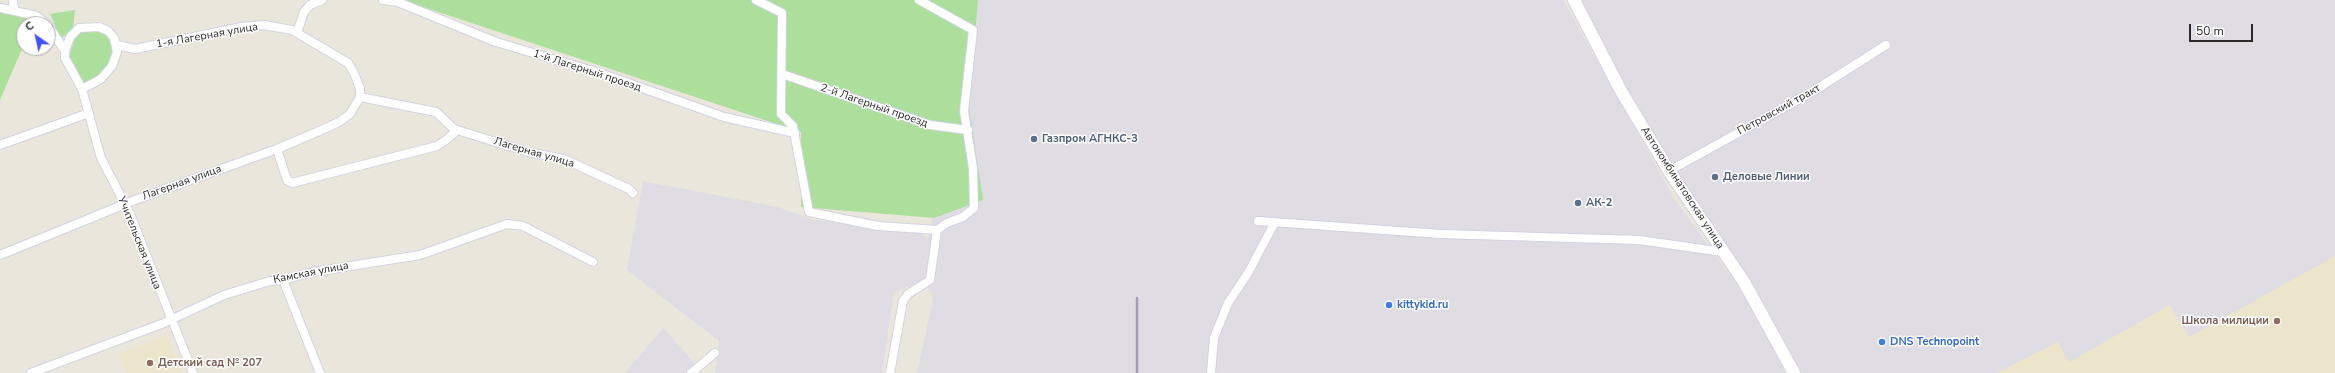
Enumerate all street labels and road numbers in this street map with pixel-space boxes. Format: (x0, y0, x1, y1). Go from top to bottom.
street label: 1-я Лагерная улица (155, 21, 259, 51)
street label: 1-й Лагерный проезд (531, 47, 643, 95)
street label: 2-й Лагерный проезд (819, 81, 929, 131)
street label: Петровский тракт (1735, 82, 1823, 138)
street label: Автокомбинатовская улица (1638, 124, 1726, 252)
street label: Лагерная улица (492, 135, 576, 171)
street label: Лагерная улица (141, 163, 223, 203)
street label: Учительская улица (114, 195, 164, 291)
street label: Камская улица (272, 259, 350, 287)

